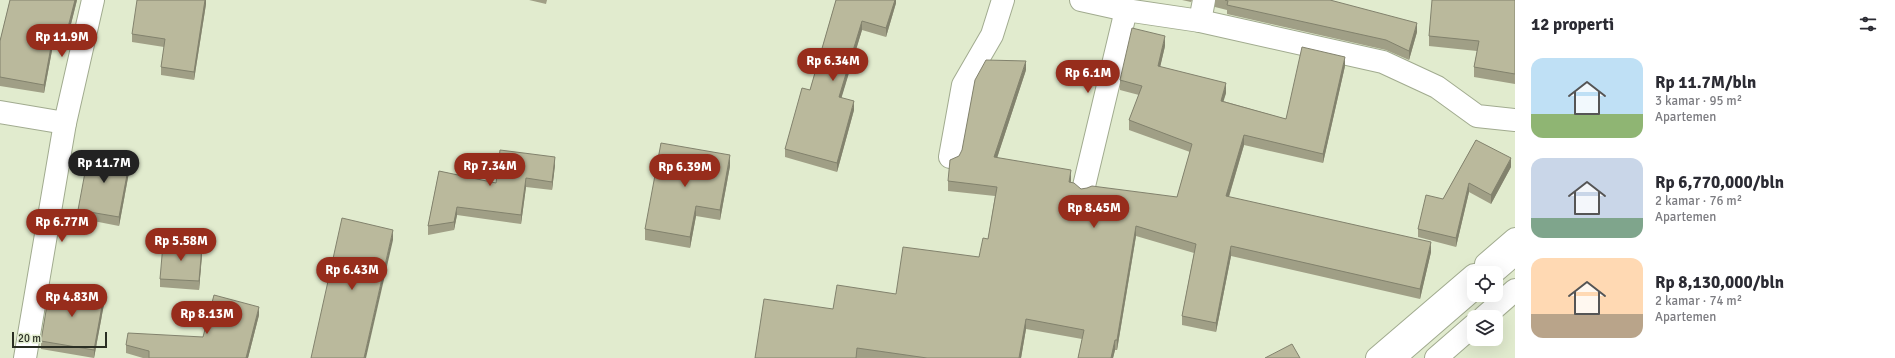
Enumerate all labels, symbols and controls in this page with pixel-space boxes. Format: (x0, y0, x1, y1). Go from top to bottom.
icon: filters (1857, 13, 1879, 35)
text: 12 properti (1531, 14, 1614, 35)
pin: Rp 11.9M (21, 24, 103, 58)
text: Rp 11.9M (35, 29, 89, 45)
pin: Rp 6.34M (792, 48, 874, 82)
text: Rp 6.34M (806, 53, 860, 69)
pin: Rp 6.1M (1051, 60, 1125, 94)
text: Rp 6.1M (1065, 65, 1111, 81)
text: Rp 11.7M/bln (1655, 72, 1756, 93)
icon: home (1563, 74, 1611, 122)
text: 3 kamar · 95 m² (1655, 93, 1742, 109)
text: Apartemen (1655, 109, 1716, 125)
pin: Rp 11.7M (63, 150, 145, 184)
pin: Rp 7.34M (449, 153, 531, 187)
pin: Rp 6.39M (644, 154, 726, 188)
text: Rp 11.7M (77, 155, 131, 171)
text: Rp 7.34M (463, 158, 517, 174)
text: Rp 6.39M (658, 159, 712, 175)
text: Rp 6,770,000/bln (1655, 172, 1784, 193)
icon: home (1563, 174, 1611, 222)
text: 2 kamar · 76 m² (1655, 193, 1742, 209)
pin: Rp 8.45M (1053, 195, 1135, 229)
text: Rp 8.45M (1067, 200, 1121, 216)
pin: Rp 6.77M (21, 209, 103, 243)
text: Apartemen (1655, 209, 1716, 225)
text: Rp 6.77M (35, 214, 89, 230)
pin: Rp 5.58M (140, 228, 222, 262)
text: Rp 5.58M (154, 233, 208, 249)
pin: Rp 6.43M (311, 257, 393, 291)
text: Rp 6.43M (325, 262, 379, 278)
map controls (1467, 266, 1503, 346)
button: locate (1467, 266, 1503, 302)
text: Rp 8,130,000/bln (1655, 272, 1784, 293)
icon: home (1563, 274, 1611, 322)
pin: Rp 4.83M (31, 284, 113, 318)
text: Rp 4.83M (45, 289, 99, 305)
text: 2 kamar · 74 m² (1655, 293, 1742, 309)
pin: Rp 8.13M (166, 301, 248, 335)
text: Rp 8.13M (180, 306, 234, 322)
text: Apartemen (1655, 309, 1716, 325)
button: layers (1467, 310, 1503, 346)
scale bar (12, 330, 107, 349)
text: 20 m (18, 332, 41, 345)

